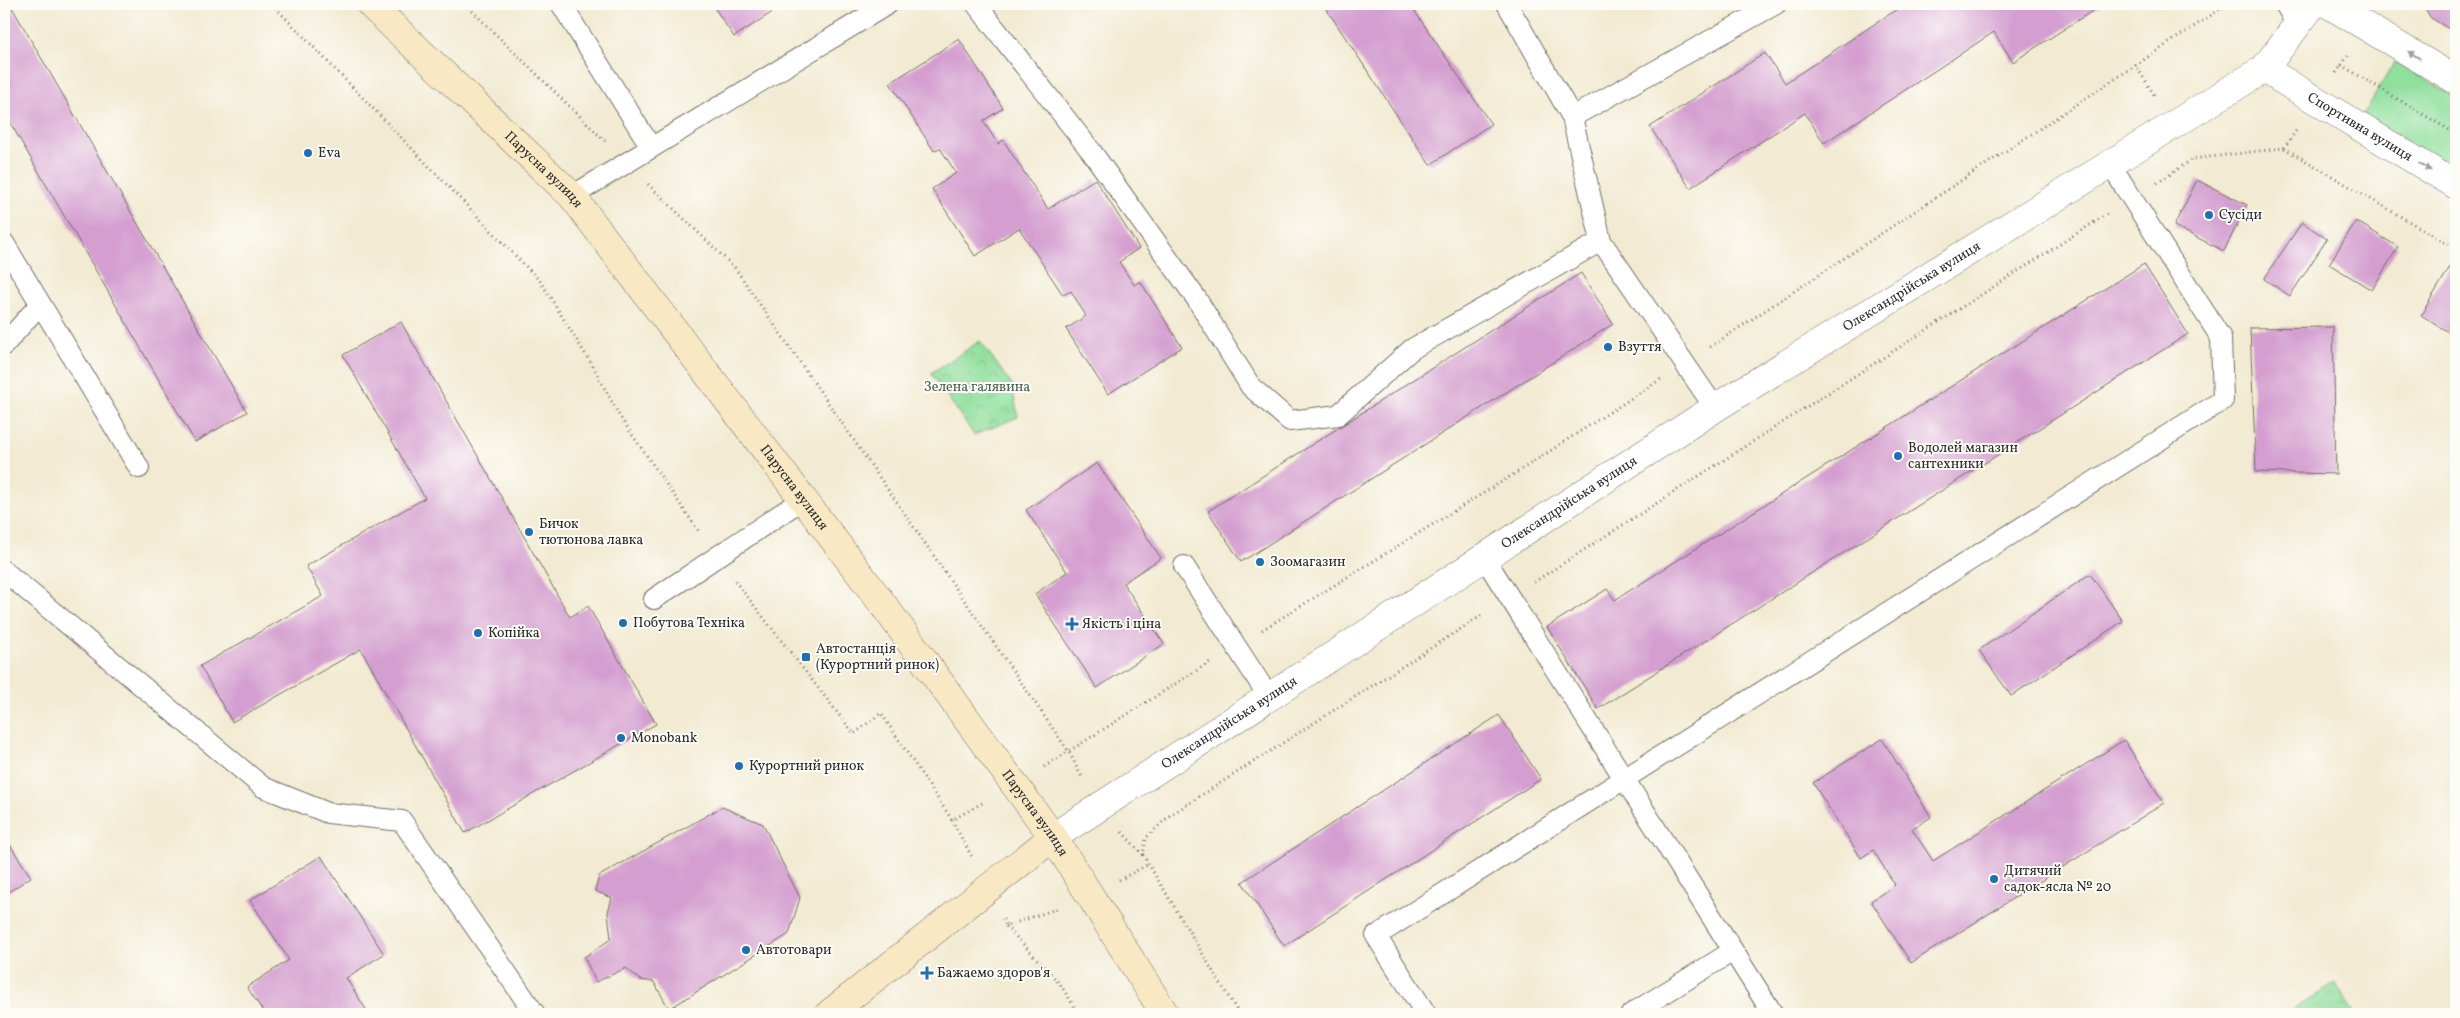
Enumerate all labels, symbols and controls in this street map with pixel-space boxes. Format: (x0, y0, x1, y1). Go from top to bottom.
one-way arrow (2408, 51, 2421, 60)
street label: Спортивна вулиця (2304, 88, 2416, 166)
street label: Парусна вулиця (500, 127, 587, 212)
place label: Eva (318, 144, 341, 163)
marker: Eva (302, 147, 314, 159)
one-way arrow (2419, 162, 2432, 171)
place label: Сусіди (2219, 206, 2262, 225)
marker: Сусіди (2203, 209, 2215, 221)
street label: Олександрійська вулиця (1839, 237, 1984, 336)
place label: Взуття (1618, 338, 1662, 357)
marker: Взуття (1602, 341, 1614, 353)
park label: Зелена галявина (924, 378, 1030, 397)
place label: Водолей магазин сантехники (1908, 439, 2018, 474)
street label: Парусна вулиця (755, 441, 833, 534)
marker: Водолей магазин сантехники (1892, 450, 1904, 462)
street label: Олександрійська вулиця (1497, 451, 1641, 554)
place label: Бичок тютюнова лавка (539, 515, 643, 550)
marker: Бичок тютюнова лавка (523, 526, 535, 538)
place label: Зоомагазин (1270, 553, 1346, 572)
marker: Зоомагазин (1254, 556, 1266, 568)
place label: Побутова Техніка (633, 614, 745, 633)
place label: Якість і ціна (1082, 615, 1161, 634)
marker: Побутова Техніка (617, 617, 629, 629)
marker: Якість і ціна (1066, 618, 1078, 630)
place label: Копійка (488, 624, 540, 643)
marker: Копійка (472, 627, 484, 639)
place label: Автостанція (Курортний ринок) (816, 640, 939, 675)
marker: Автостанція (Курортний ринок) (800, 651, 812, 663)
street label: Олександрійська вулиця (1158, 672, 1301, 774)
place label: Monobank (631, 729, 698, 748)
marker: Monobank (615, 732, 627, 744)
place label: Курортний ринок (749, 757, 864, 776)
marker: Курортний ринок (733, 760, 745, 772)
street label: Парусна вулиця (997, 766, 1072, 860)
place label: Дитячий садок-ясла № 20 (2004, 862, 2111, 897)
marker: Дитячий садок-ясла № 20 (1988, 873, 2000, 885)
place label: Автотовари (756, 941, 832, 960)
marker: Автотовари (740, 944, 752, 956)
place label: Бажаемо здоров'я (937, 964, 1050, 983)
marker: Бажаемо здоров'я (921, 967, 933, 979)

